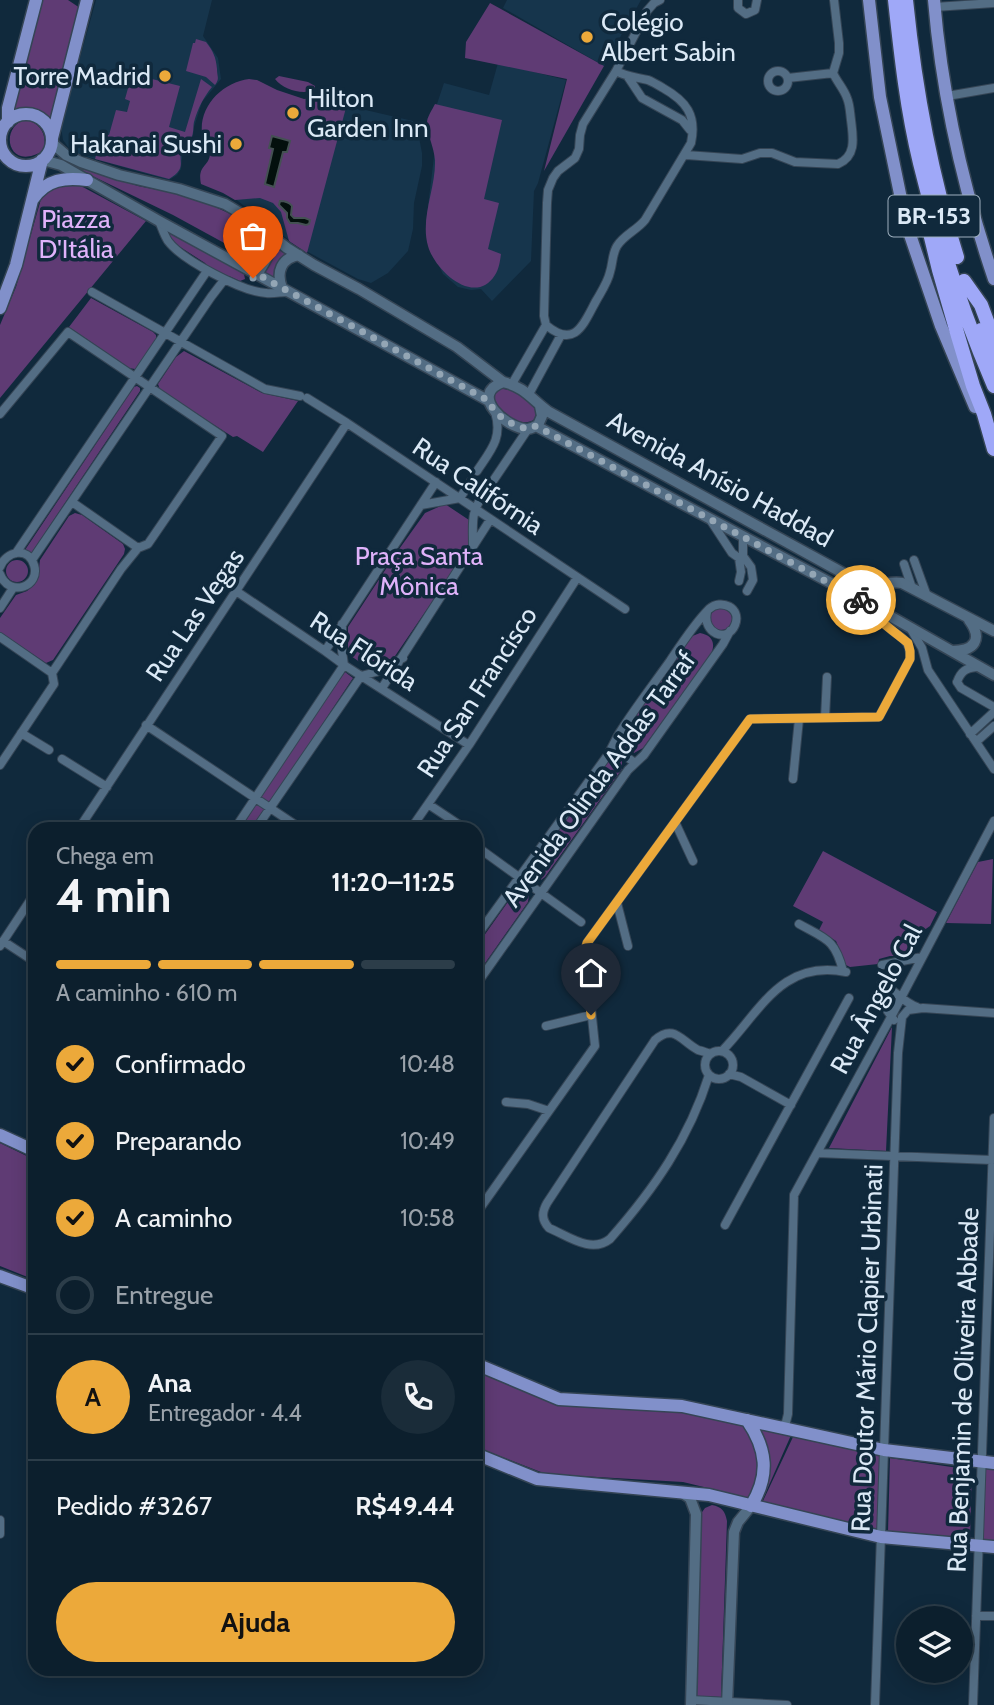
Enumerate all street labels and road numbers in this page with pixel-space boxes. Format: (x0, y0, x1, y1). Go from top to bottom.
road number: BR-153 (888, 196, 979, 236)
street label: Avenida Anísio Haddad (602, 404, 838, 554)
street label: Rua Califórnia (407, 431, 550, 542)
street label: Rua Las Vegas (139, 542, 251, 687)
street label: Rua San Francisco (410, 601, 544, 783)
street label: Rua Flórida (304, 604, 424, 698)
street label: Avenida Olinda Addas Tarraf (495, 645, 703, 913)
street label: Rua Ângelo Cal (823, 919, 929, 1079)
street label: Rua Doutor Mário Clapier Urbinati (845, 1164, 889, 1532)
street label: Rua Benjamin de Oliveira Abbade (941, 1207, 985, 1573)

